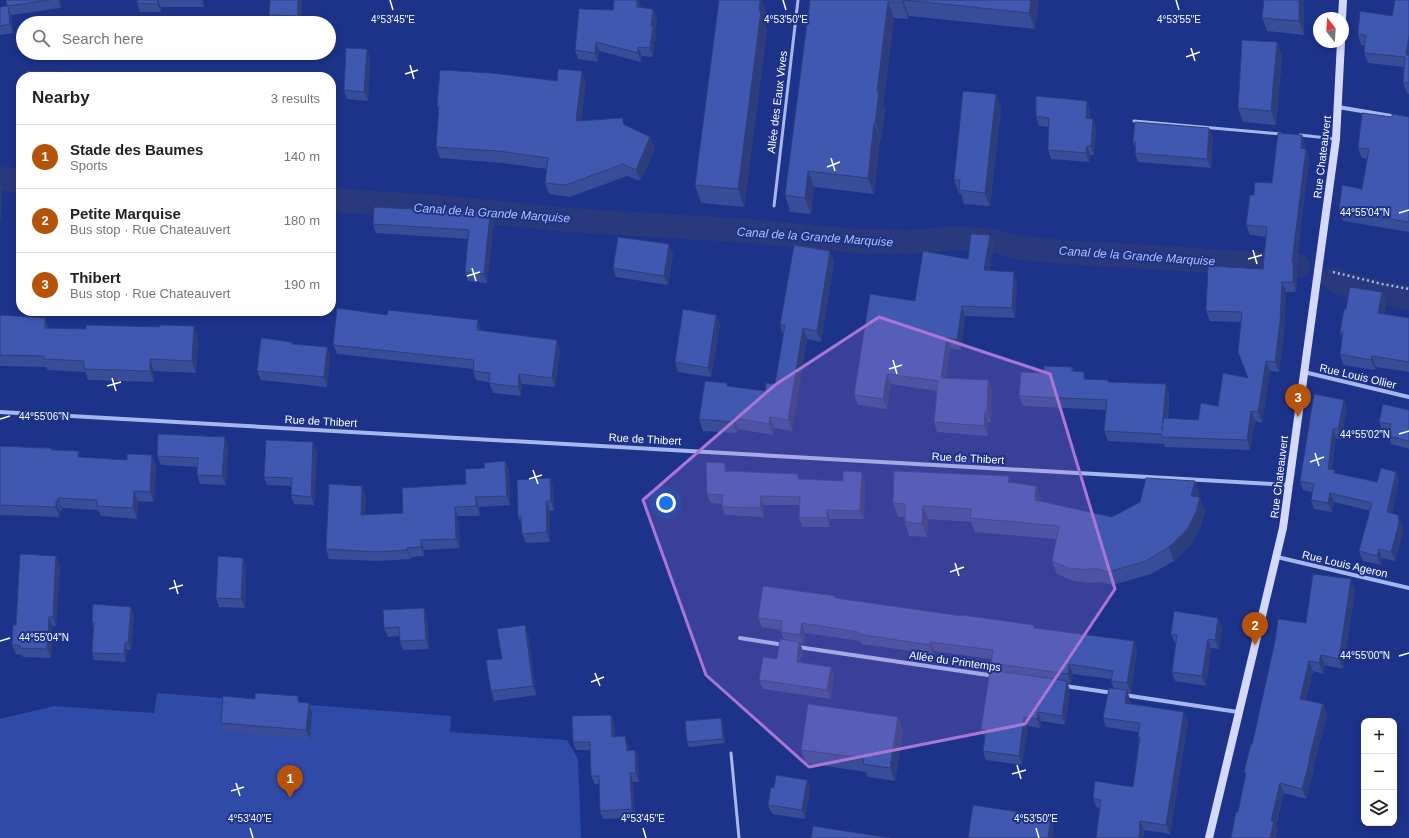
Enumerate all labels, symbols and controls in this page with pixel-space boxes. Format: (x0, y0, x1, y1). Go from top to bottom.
north arrow (1313, 12, 1349, 48)
text: 4°53'45"E (371, 14, 415, 25)
text: 4°53'50"E (764, 14, 808, 25)
text: 4°53'55"E (1157, 14, 1201, 25)
search box (16, 16, 336, 60)
icon: search (30, 27, 52, 49)
text: Search here (62, 30, 144, 47)
street label: Allée des Eaux Vives (765, 50, 789, 154)
text: Nearby (32, 88, 90, 107)
text: 3 results (271, 91, 320, 106)
street label: Rue Chateauvert (1311, 115, 1333, 199)
text: Stade des Baumes (70, 141, 203, 158)
text: 1 (41, 149, 49, 164)
text: 140 m (284, 149, 320, 164)
text: Sports (70, 158, 108, 173)
water label: Canal de la Grande Marquise (413, 201, 571, 225)
text: Petite Marquise (70, 205, 181, 222)
text: 44°55'04"N (1340, 207, 1390, 218)
text: 2 (41, 213, 49, 228)
text: 180 m (284, 213, 320, 228)
text: Bus stop · Rue Chateauvert (70, 222, 230, 237)
water label: Canal de la Grande Marquise (736, 225, 894, 249)
water label: Canal de la Grande Marquise (1058, 244, 1216, 268)
text: Thibert (70, 269, 121, 286)
text: 3 (41, 277, 49, 292)
text: 190 m (284, 277, 320, 292)
text: Bus stop · Rue Chateauvert (70, 286, 230, 301)
street label: Rue Louis Ollier (1319, 361, 1398, 391)
pin: 3 (1285, 384, 1311, 417)
text: 44°55'06"N (19, 411, 69, 422)
street label: Rue de Thibert (284, 413, 358, 429)
text: 44°55'02"N (1340, 429, 1390, 440)
street label: Rue de Thibert (608, 431, 682, 447)
street label: Rue Chateauvert (1268, 435, 1290, 519)
street label: Rue de Thibert (931, 450, 1005, 466)
your location (656, 493, 676, 513)
street label: Rue Louis Ageron (1301, 548, 1389, 580)
pin: 2 (1242, 612, 1268, 645)
text: 44°55'04"N (19, 632, 69, 643)
street label: Allée du Printemps (908, 649, 1002, 673)
text: 44°55'00"N (1340, 650, 1390, 661)
map controls (1361, 718, 1397, 826)
button: + (1361, 718, 1397, 754)
button: − (1361, 754, 1397, 790)
pin: 1 (277, 765, 303, 798)
button: layers (1361, 790, 1397, 826)
text: 4°53'40"E (228, 813, 272, 824)
text: 4°53'45"E (621, 813, 665, 824)
text: 4°53'50"E (1014, 813, 1058, 824)

